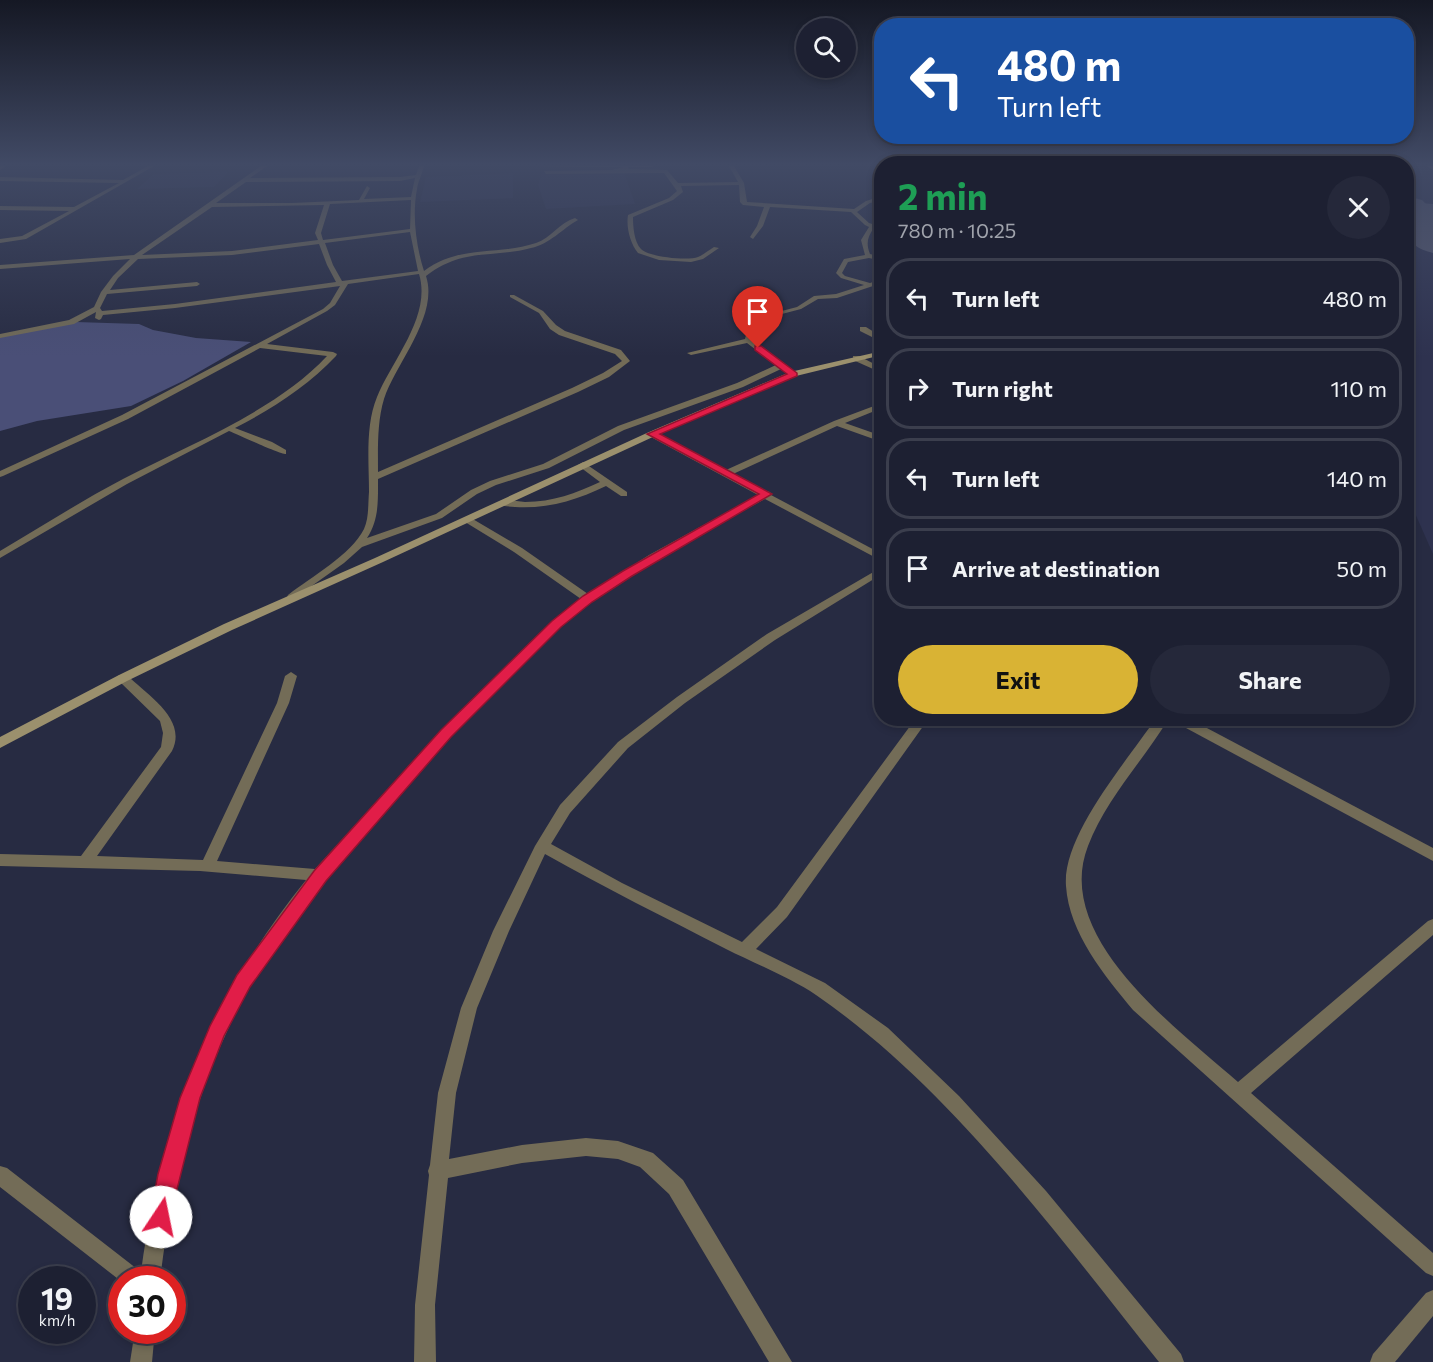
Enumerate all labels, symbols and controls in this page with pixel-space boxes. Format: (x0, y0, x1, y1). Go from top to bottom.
map controls (796, 18, 856, 78)
button: search (796, 18, 856, 78)
text: 480 m (997, 38, 1121, 90)
icon: left (898, 42, 976, 120)
text: Turn left (997, 90, 1101, 123)
text: 2 min (898, 173, 988, 217)
button: close (1327, 176, 1390, 239)
text: 780 m · 10:25 (898, 218, 1016, 242)
icon: left (901, 282, 934, 315)
text: Turn left (952, 285, 1039, 312)
text: 480 m (1323, 285, 1387, 312)
pin (732, 286, 783, 348)
icon: arrive (741, 295, 774, 328)
icon: right (901, 372, 934, 405)
text: Turn right (952, 375, 1053, 402)
text: 110 m (1330, 375, 1387, 402)
icon: left (901, 462, 934, 495)
text: Turn left (952, 465, 1039, 492)
text: 140 m (1327, 465, 1387, 492)
icon: arrive (901, 552, 934, 585)
text: Arrive at destination (952, 555, 1160, 582)
text: 50 m (1337, 555, 1387, 582)
button: Exit (898, 645, 1138, 714)
button: Share (1150, 645, 1390, 714)
position arrow (129, 1185, 193, 1249)
speed limit sign: 30 (108, 1266, 186, 1344)
text: 19 (41, 1279, 73, 1316)
text: km/h (39, 1311, 75, 1329)

